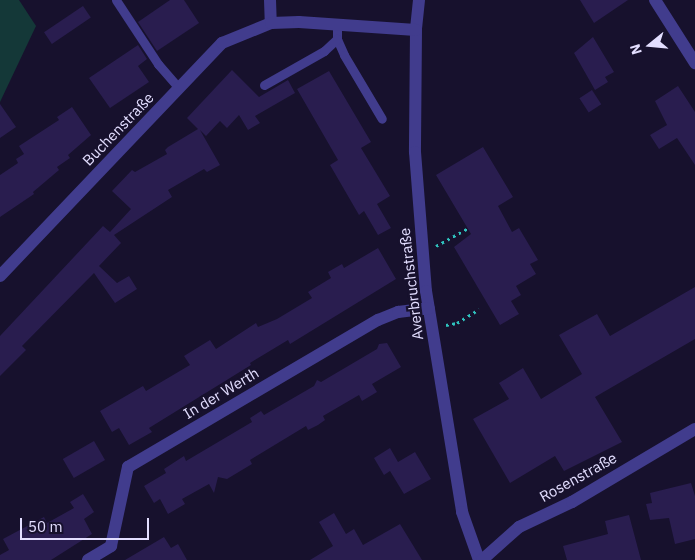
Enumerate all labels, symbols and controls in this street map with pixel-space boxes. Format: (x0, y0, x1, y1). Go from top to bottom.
north arrow (625, 20, 675, 70)
text: N (626, 42, 646, 57)
street label: Buchenstraße (79, 89, 157, 169)
street label: Averbruchstraße (395, 227, 427, 341)
street label: In der Werth (180, 363, 262, 423)
street label: Rosenstraße (536, 448, 620, 506)
scale bar (22, 508, 151, 540)
text: 50 m (28, 517, 63, 536)

